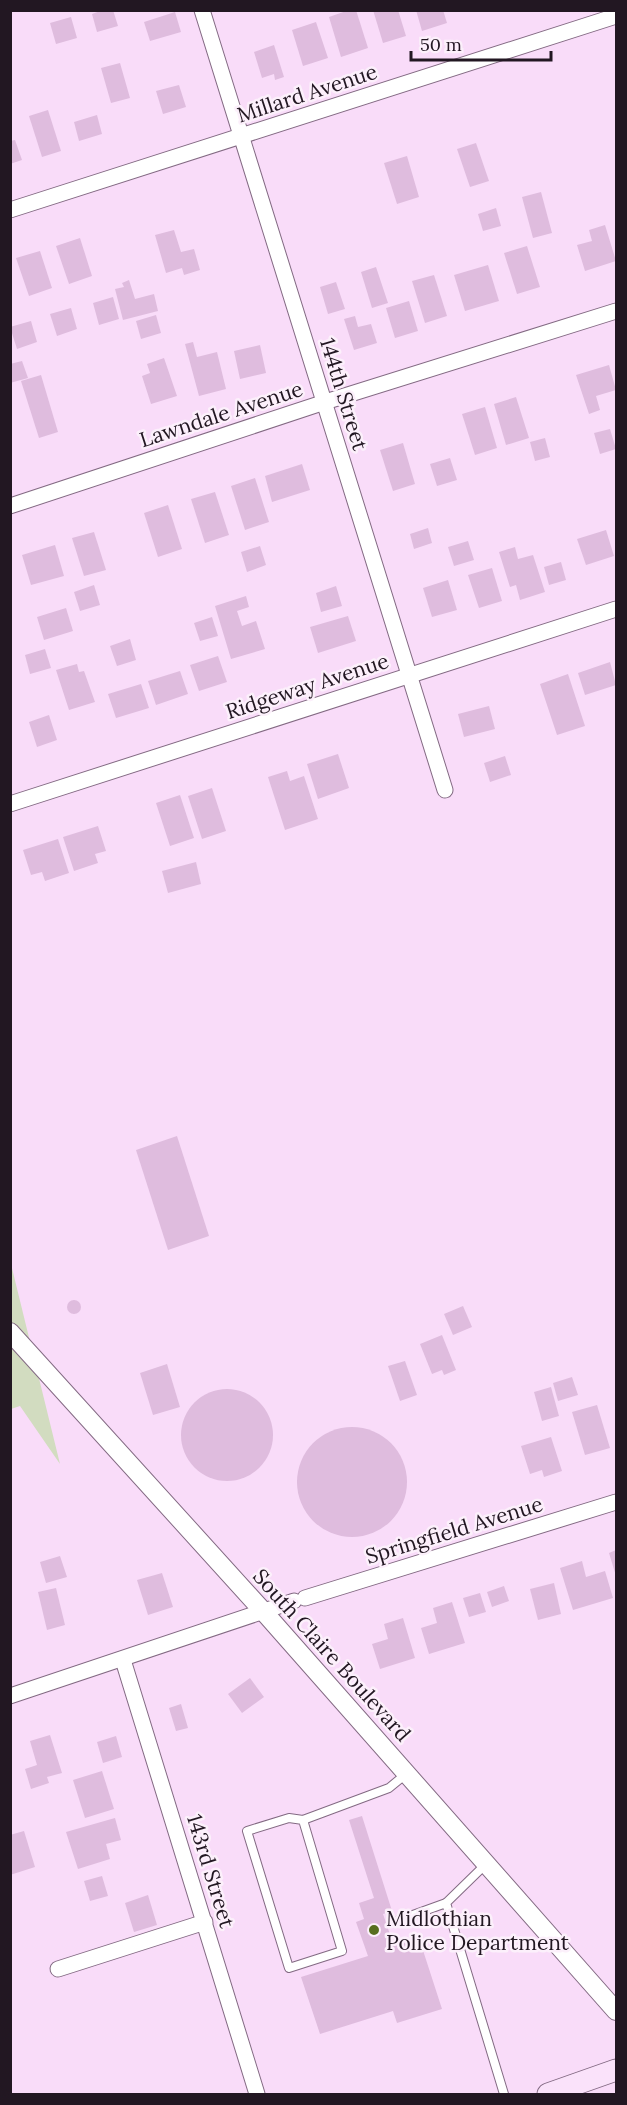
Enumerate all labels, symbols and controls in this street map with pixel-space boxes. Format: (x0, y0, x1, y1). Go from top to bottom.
scale bar (411, 24, 550, 62)
text: 50 m (420, 33, 462, 56)
street label: Millard Avenue (234, 58, 380, 128)
street label: 144th Street (314, 335, 374, 454)
street label: Lawndale Avenue (136, 375, 306, 453)
street label: Ridgeway Avenue (222, 647, 392, 725)
street label: Springfield Avenue (362, 1490, 546, 1570)
street label: South Claire Boulevard (247, 1563, 417, 1747)
street label: 143rd Street (181, 1811, 241, 1932)
place label: Midlothian Police Department (386, 1905, 570, 1956)
marker: Midlothian Police Department (367, 1923, 381, 1937)

